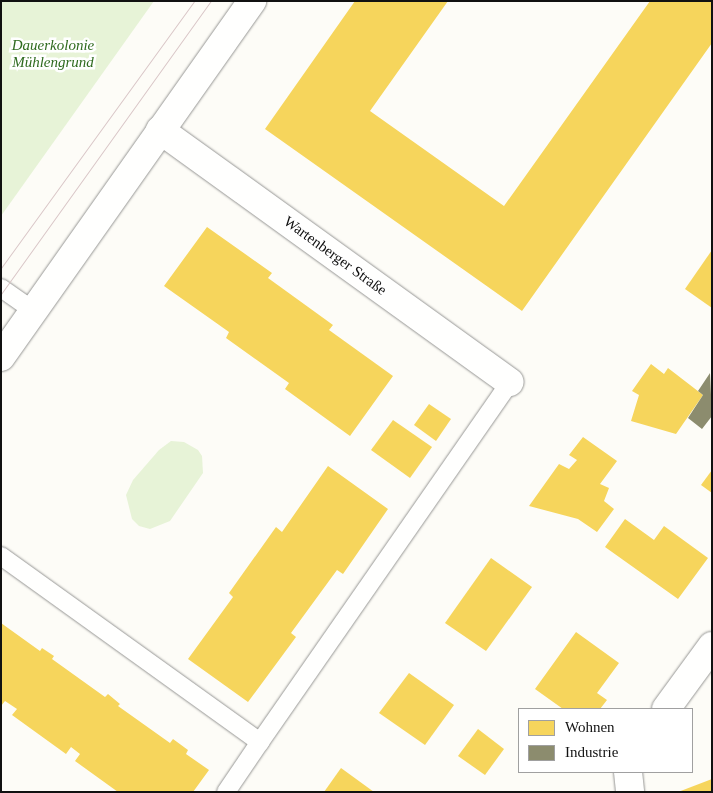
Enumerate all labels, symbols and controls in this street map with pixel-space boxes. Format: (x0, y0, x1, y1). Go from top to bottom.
park label: Dauerkolonie Mühlengrund (12, 36, 94, 71)
street label: Wartenberger Straße (280, 213, 390, 299)
legend (518, 708, 693, 773)
text: Wohnen (565, 719, 615, 735)
text: Industrie (565, 744, 618, 760)

